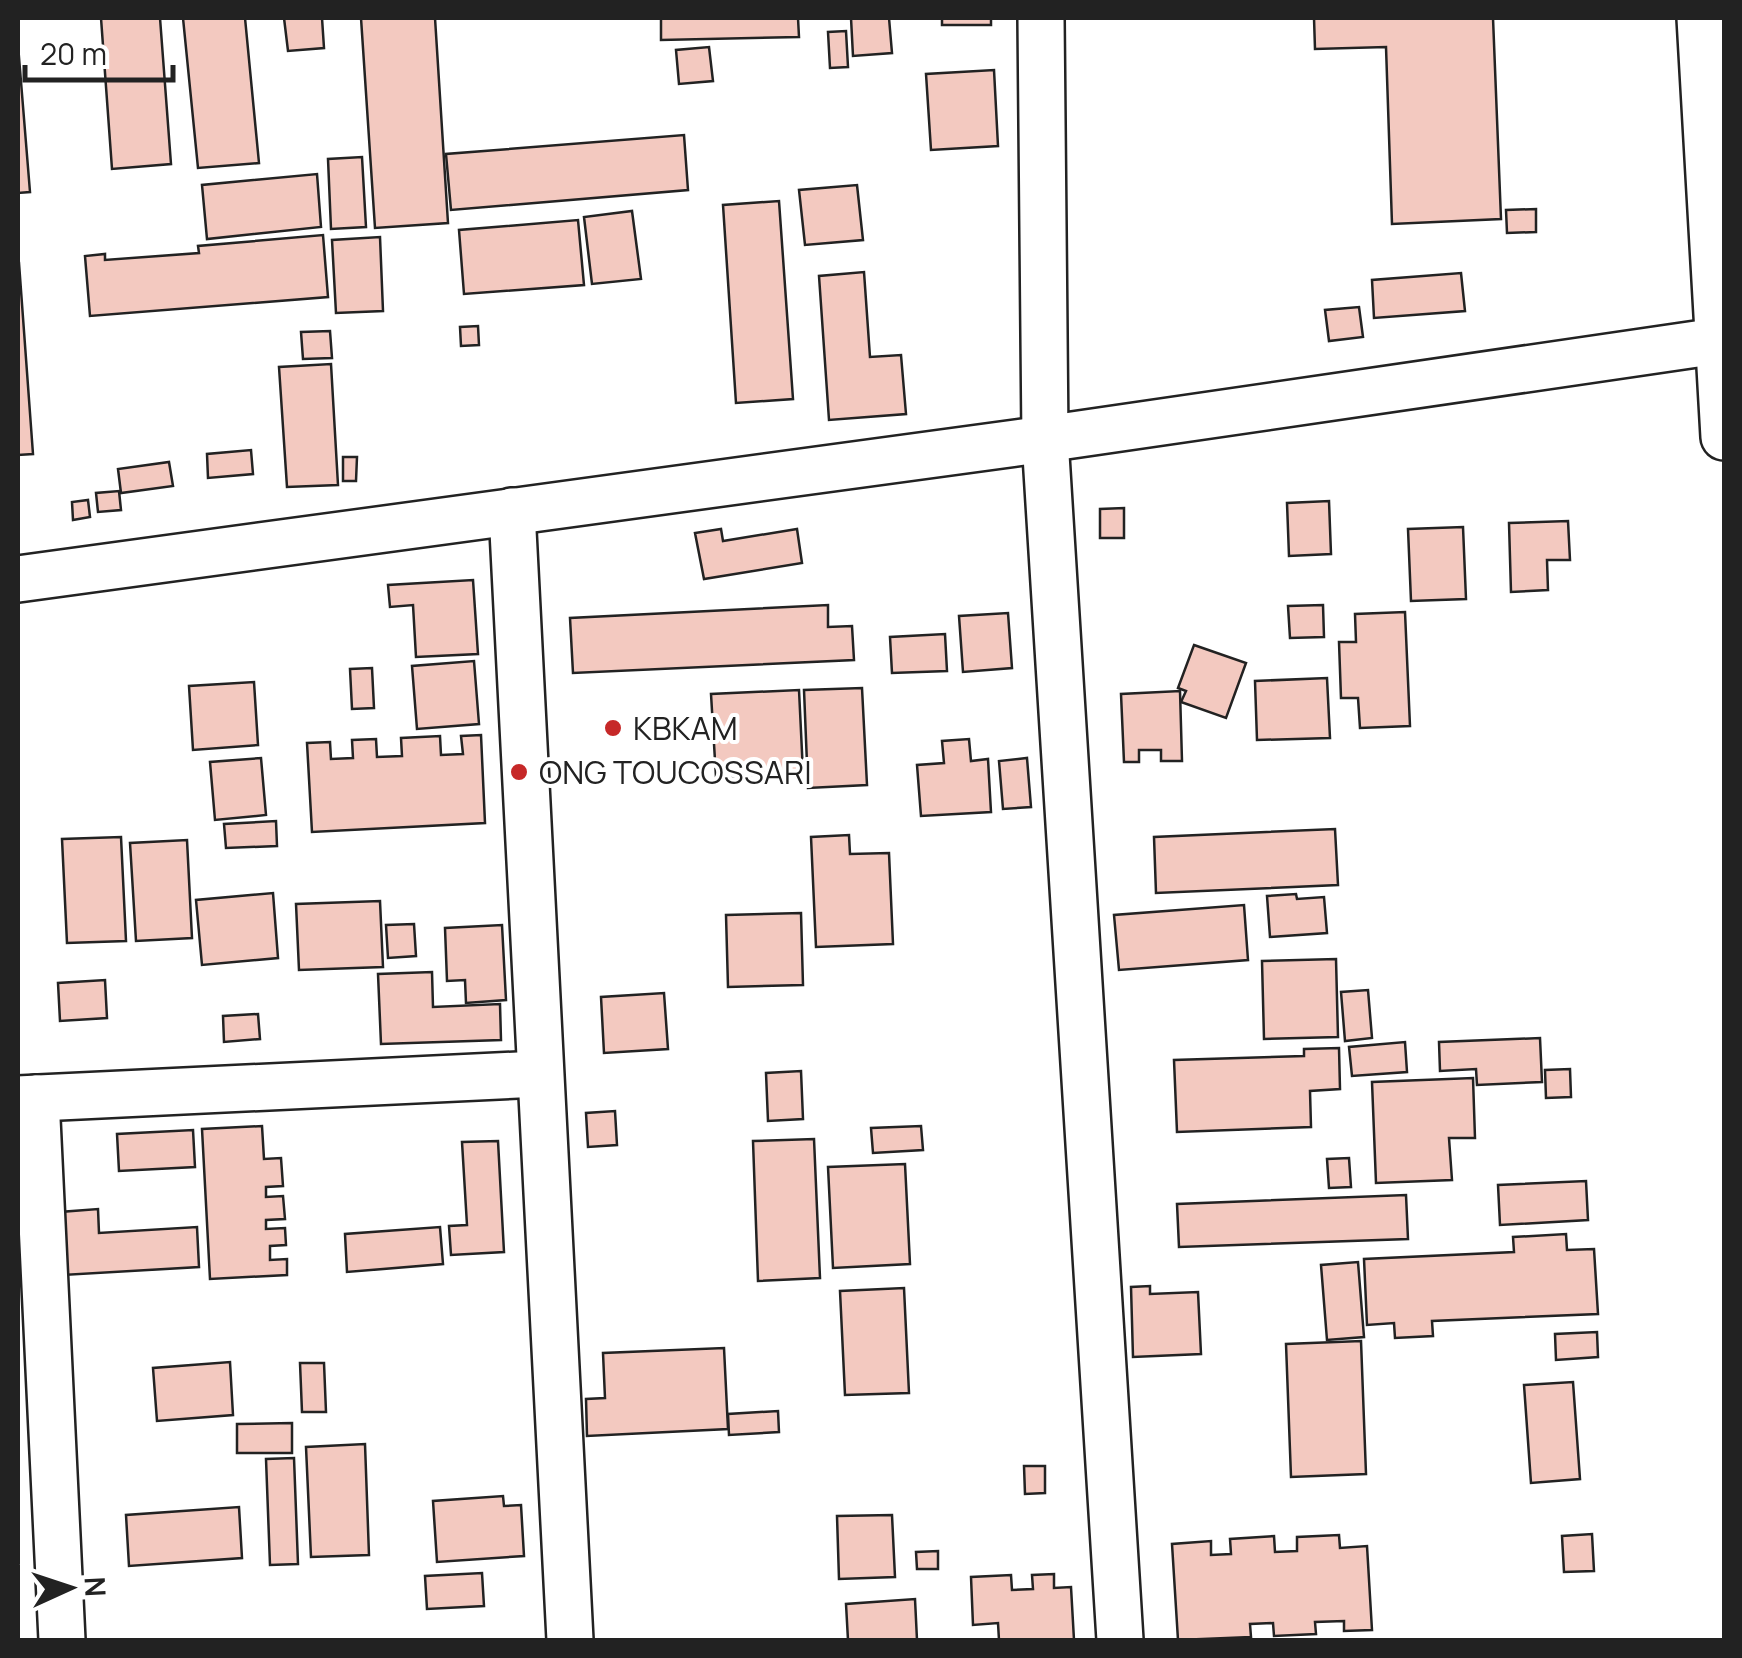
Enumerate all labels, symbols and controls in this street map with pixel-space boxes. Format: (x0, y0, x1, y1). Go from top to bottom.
scale bar (25, 20, 172, 82)
text: 20 m (40, 33, 107, 74)
place label: KBKAM (633, 706, 738, 750)
marker: KBKAM (602, 717, 624, 739)
place label: ONG TOUCOSSARI (539, 750, 812, 794)
marker: ONG TOUCOSSARI (508, 761, 530, 783)
north arrow (20, 1538, 120, 1638)
text: N (76, 1576, 115, 1598)

